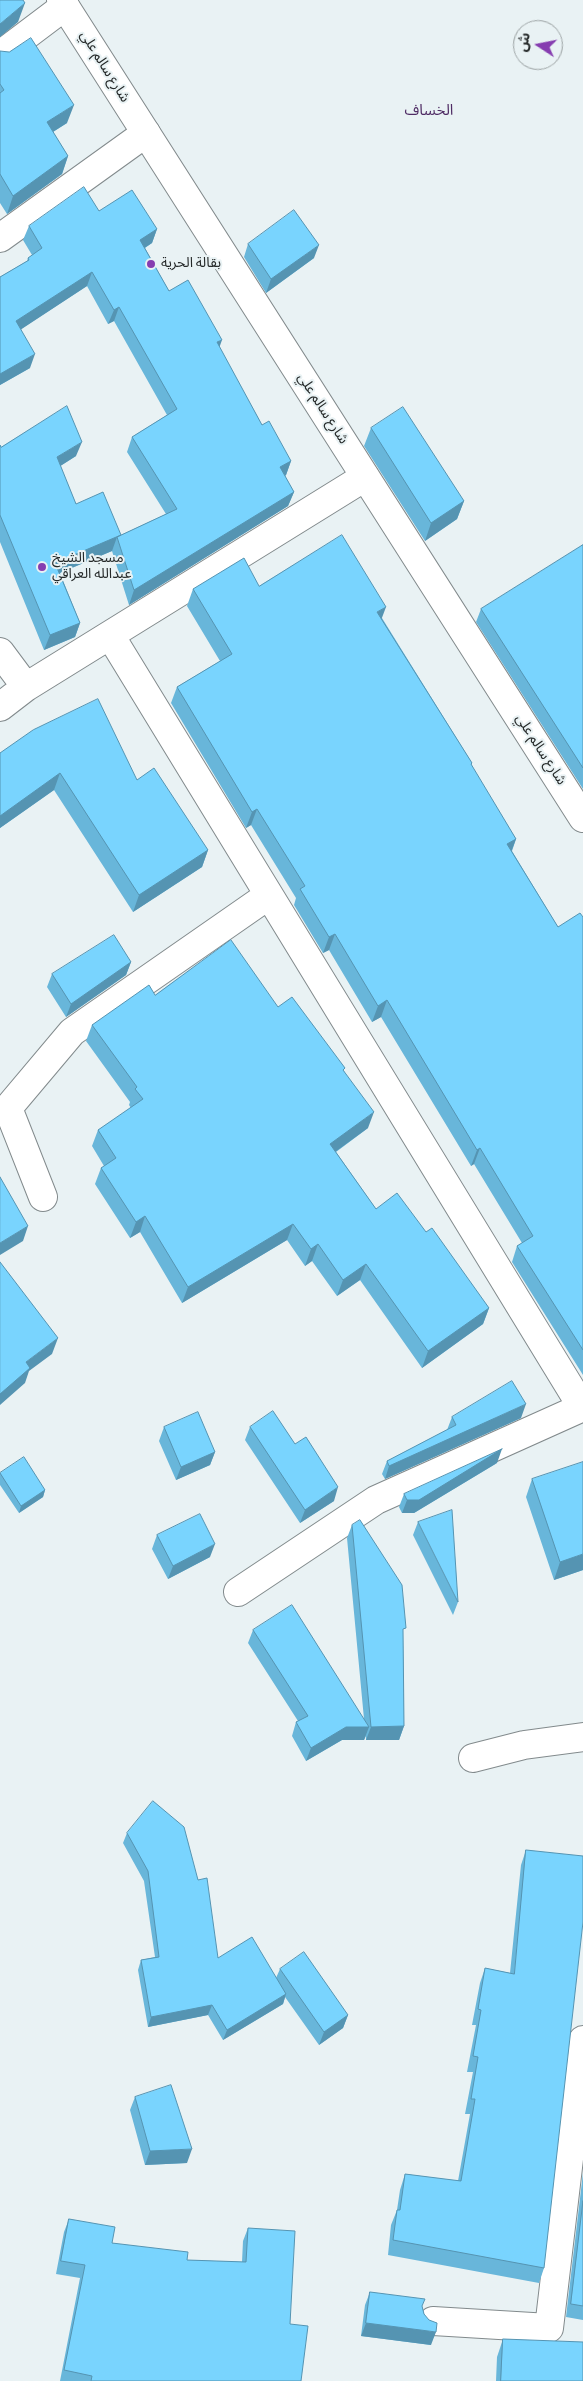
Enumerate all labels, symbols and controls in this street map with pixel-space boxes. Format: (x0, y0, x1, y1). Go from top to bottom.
north arrow (513, 20, 563, 70)
street label: شارع سالم علي (75, 28, 133, 106)
text: ش (513, 31, 536, 54)
district label: الخساف (405, 103, 453, 121)
place label: بقالة الحرية (161, 256, 221, 272)
marker: بقالة الحرية (145, 258, 157, 270)
street label: شارع سالم علي (293, 370, 351, 448)
place label: مسجد الشيخ عبدالله العراقي (52, 551, 131, 584)
marker: مسجد الشيخ عبدالله العراقي (36, 561, 48, 573)
street label: شارع سالم علي (511, 711, 569, 789)

